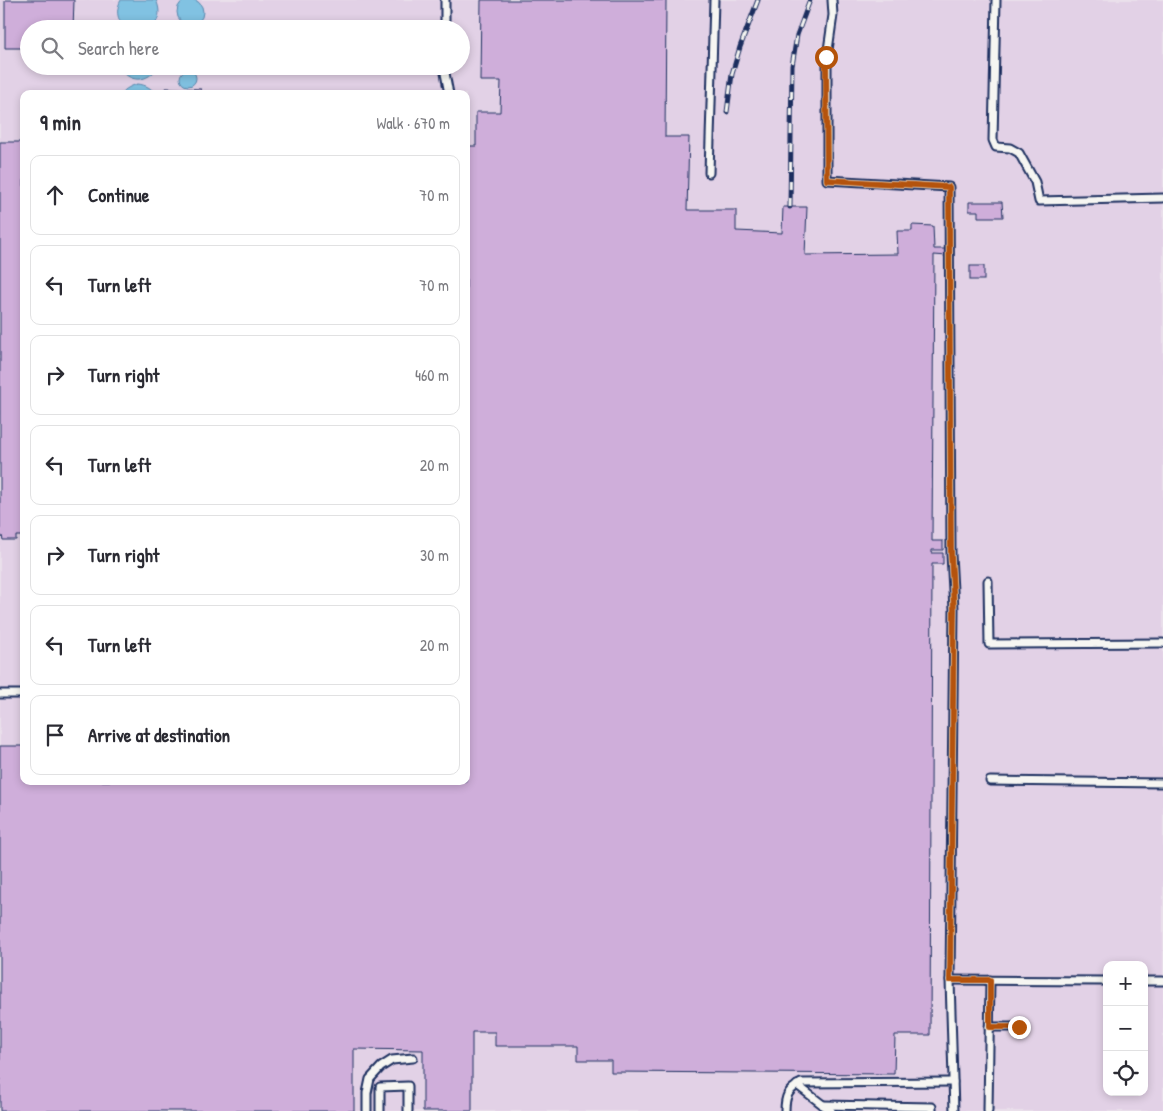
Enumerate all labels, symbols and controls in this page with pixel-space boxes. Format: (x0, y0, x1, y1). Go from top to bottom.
search box (20, 20, 470, 75)
icon: search (38, 34, 66, 62)
text: Search here (78, 35, 159, 61)
route start (815, 46, 838, 69)
text: 9 min (40, 108, 81, 137)
text: Walk · 670 m (376, 112, 450, 134)
icon: ahead (41, 181, 69, 209)
text: Continue (88, 182, 149, 208)
text: 70 m (419, 184, 449, 206)
icon: left (41, 271, 69, 299)
text: Turn left (88, 272, 151, 298)
text: 70 m (419, 274, 449, 296)
icon: right (41, 361, 69, 389)
text: Turn right (88, 362, 159, 388)
text: 460 m (415, 364, 449, 386)
icon: left (41, 451, 69, 479)
text: Turn left (88, 452, 151, 478)
text: 20 m (420, 454, 449, 476)
icon: right (41, 541, 69, 569)
text: Turn right (88, 542, 159, 568)
text: 30 m (420, 544, 449, 566)
icon: left (41, 631, 69, 659)
text: Turn left (88, 632, 151, 658)
text: 20 m (420, 634, 449, 656)
icon: arrive (41, 721, 69, 749)
text: Arrive at destination (88, 722, 230, 748)
map controls (1103, 961, 1148, 1096)
button: + (1103, 961, 1148, 1006)
button: − (1103, 1006, 1148, 1051)
route end (1008, 1016, 1031, 1039)
button: locate (1103, 1051, 1148, 1096)

